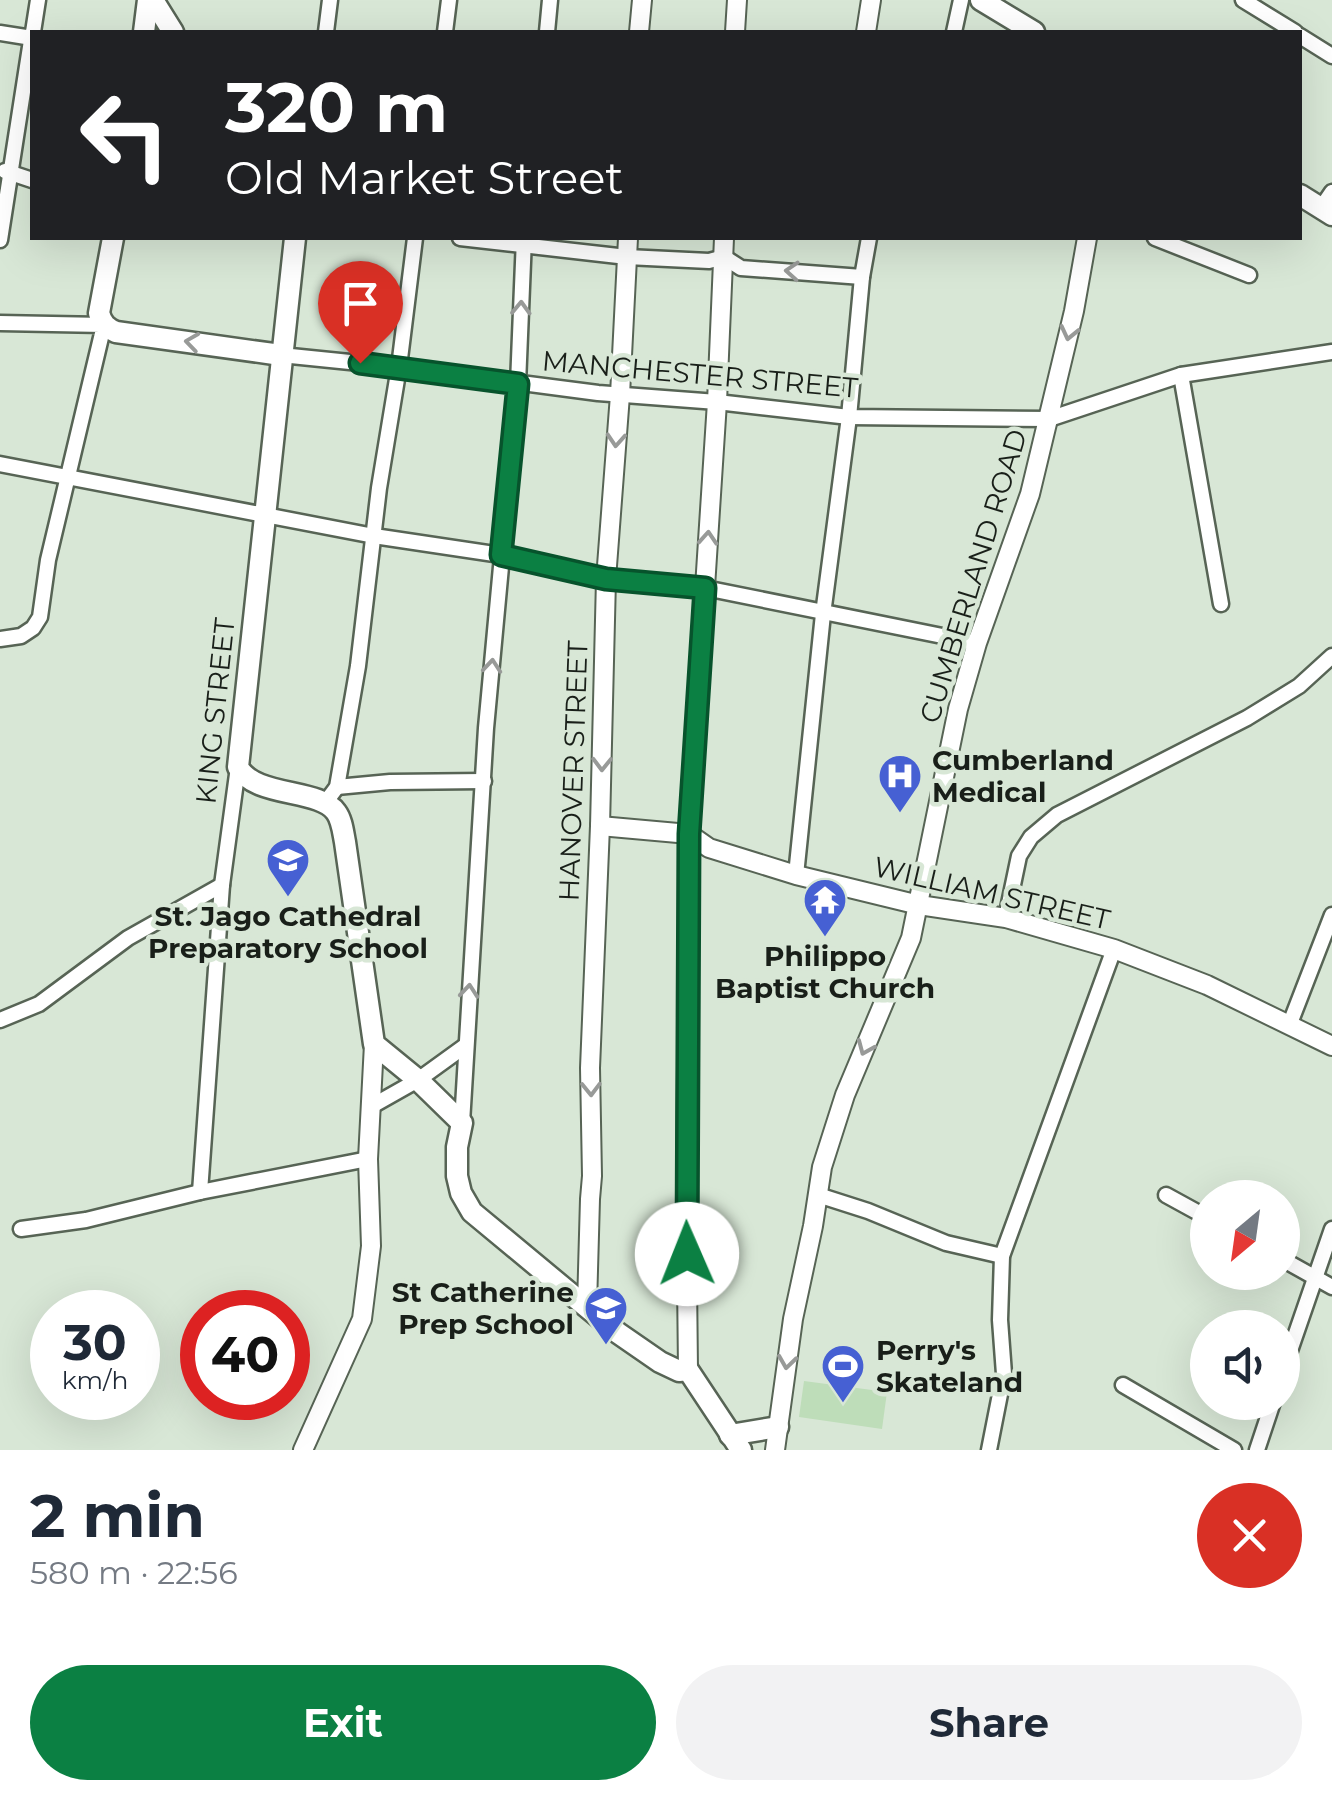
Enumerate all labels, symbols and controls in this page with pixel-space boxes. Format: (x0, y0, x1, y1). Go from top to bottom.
text: 320 m (225, 64, 448, 150)
icon: left (60, 70, 190, 200)
text: Old Market Street (225, 150, 624, 205)
pin (318, 261, 403, 364)
one-way arrow (783, 261, 799, 283)
icon: arrive (333, 276, 388, 331)
one-way arrow (510, 299, 531, 315)
one-way arrow (1060, 324, 1081, 341)
one-way arrow (183, 333, 200, 354)
street label: MANCHESTER STREET (541, 343, 859, 405)
street label: CUMBERLAND ROAD (912, 425, 1034, 727)
one-way arrow (606, 432, 628, 448)
one-way arrow (697, 529, 718, 545)
street label: KING STREET (188, 616, 242, 806)
street label: HANOVER STREET (551, 640, 595, 902)
one-way arrow (480, 658, 502, 674)
place label: Cumberland Medical (932, 743, 1114, 809)
hospital icon: Cumberland Medical (877, 753, 923, 814)
one-way arrow (591, 757, 612, 773)
school or university icon: St. Jago Cathedral Preparatory School (265, 837, 311, 898)
street label: WILLIAM STREET (871, 849, 1113, 937)
temple icon: Philippo Baptist Church (802, 877, 848, 938)
place label: St. Jago Cathedral Preparatory School (148, 899, 428, 965)
place label: Philippo Baptist Church (715, 939, 935, 1005)
one-way arrow (458, 982, 479, 998)
one-way arrow (857, 1037, 877, 1055)
one-way arrow (580, 1081, 601, 1097)
north arrow (1190, 1180, 1300, 1290)
map controls (1190, 1180, 1300, 1420)
position arrow (635, 1202, 739, 1306)
place label: St Catherine Prep School (392, 1275, 574, 1341)
school or university icon: St Catherine Prep School (583, 1285, 629, 1346)
speed limit sign: 40 (180, 1290, 310, 1420)
button: sound (1190, 1310, 1300, 1420)
text: 30 (63, 1312, 127, 1373)
place label: Perry's Skateland (876, 1333, 1023, 1399)
sports icon: Perry's Skateland (820, 1343, 866, 1404)
one-way arrow (777, 1353, 798, 1370)
text: km/h (62, 1365, 128, 1395)
text: 2 min (30, 1479, 205, 1552)
button: close (1197, 1483, 1302, 1588)
text: 580 m · 22:56 (30, 1553, 238, 1592)
button: Exit (30, 1665, 656, 1780)
button: Share (676, 1665, 1302, 1780)

